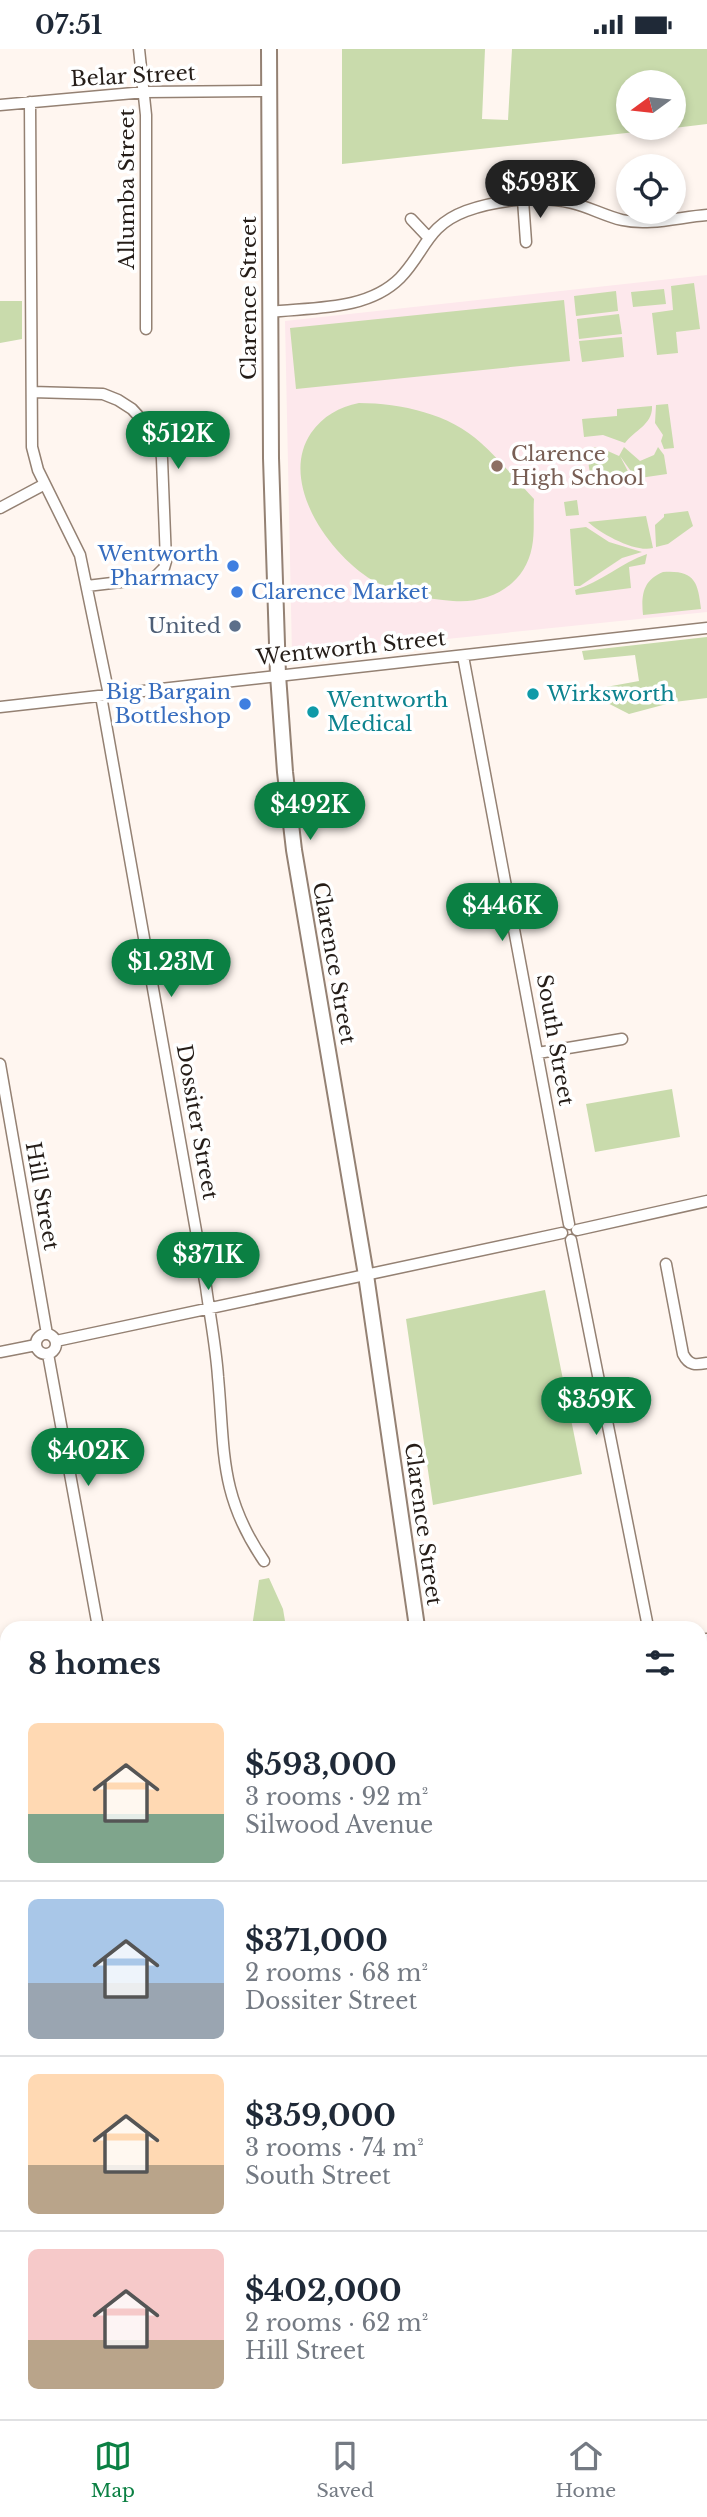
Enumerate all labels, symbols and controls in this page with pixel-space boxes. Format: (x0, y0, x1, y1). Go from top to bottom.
text: 07:51 (35, 9, 102, 41)
street label: Belar Street (70, 60, 196, 92)
north arrow (616, 70, 686, 140)
map controls (616, 70, 686, 224)
street label: Allumba Street (114, 109, 140, 270)
button: locate (616, 154, 686, 224)
pin: $593K (491, 160, 589, 220)
text: $593K (501, 169, 579, 197)
street label: Clarence Street (236, 216, 262, 380)
pin: $512K (129, 411, 227, 471)
text: $512K (142, 420, 214, 448)
place label: Clarence High School (511, 441, 644, 491)
marker: Clarence High School (489, 458, 505, 474)
place label: Wentworth Pharmacy (97, 541, 220, 591)
marker: Wentworth Pharmacy (225, 558, 241, 574)
place label: Clarence Market (251, 579, 429, 605)
marker: Clarence Market (229, 584, 245, 600)
place label: United (148, 613, 221, 639)
marker: United (227, 618, 243, 634)
street label: Wentworth Street (254, 625, 447, 671)
place label: Big Bargain Bottleshop (106, 679, 231, 729)
place label: Wirksworth (546, 681, 675, 707)
marker: Wirksworth (525, 686, 541, 702)
place label: Wentworth Medical (326, 687, 448, 737)
marker: Big Bargain Bottleshop (237, 696, 253, 712)
marker: Wentworth Medical (305, 704, 321, 720)
pin: $492K (261, 783, 359, 842)
text: $492K (270, 791, 350, 819)
street label: Clarence Street (307, 880, 361, 1046)
pin: $446K (453, 883, 551, 943)
text: $446K (462, 892, 542, 920)
pin: $1.23M (114, 939, 228, 999)
text: $1.23M (128, 948, 214, 976)
street label: South Street (531, 972, 579, 1108)
street label: Dossiter Street (171, 1042, 223, 1202)
street label: Hill Street (20, 1140, 64, 1252)
pin: $371K (159, 1233, 257, 1292)
text: $371K (173, 1241, 243, 1269)
pin: $359K (547, 1377, 645, 1437)
text: $359K (557, 1386, 635, 1414)
pin: $402K (39, 1429, 137, 1488)
text: $402K (47, 1437, 129, 1465)
street label: Clarence Street (399, 1441, 447, 1607)
icon: filters (641, 1644, 679, 1682)
text: 8 homes (28, 1645, 161, 1682)
text: $593,000 (245, 1746, 397, 1783)
icon: home (84, 1751, 168, 1835)
text: 3 rooms · 92 m² (245, 1783, 428, 1811)
text: Silwood Avenue (245, 1811, 433, 1839)
text: $371,000 (245, 1922, 388, 1959)
icon: home (84, 1927, 168, 2011)
text: 2 rooms · 68 m² (245, 1959, 428, 1987)
text: Dossiter Street (245, 1987, 417, 2015)
text: $359,000 (245, 2097, 396, 2134)
icon: home (84, 2102, 168, 2186)
text: 3 rooms · 74 m² (245, 2134, 424, 2162)
text: South Street (245, 2162, 391, 2190)
text: $402,000 (245, 2272, 402, 2309)
icon: home (84, 2277, 168, 2361)
text: 2 rooms · 62 m² (245, 2309, 428, 2337)
text: Hill Street (245, 2337, 365, 2365)
tab: Map (91, 2437, 135, 2502)
tab: Saved (317, 2437, 374, 2502)
tab: Home (555, 2437, 616, 2502)

